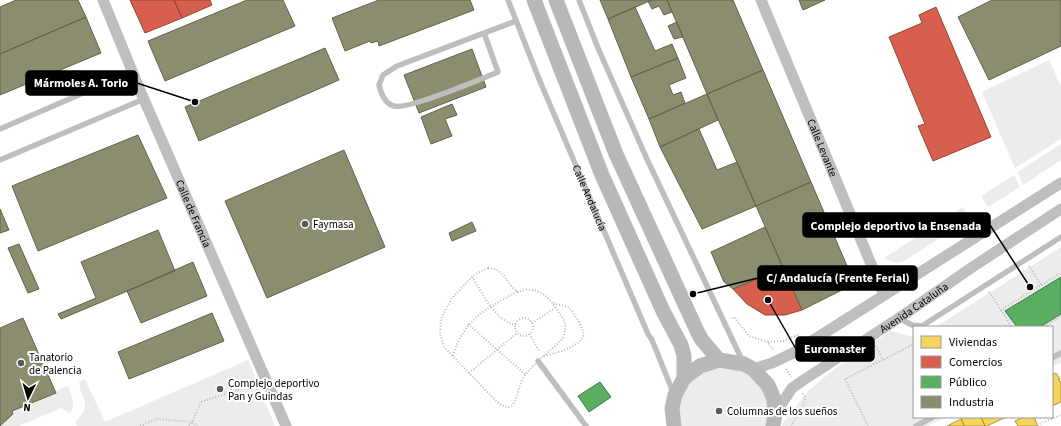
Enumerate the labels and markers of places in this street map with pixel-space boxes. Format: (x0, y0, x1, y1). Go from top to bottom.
callout: Mármoles A. Torio (26, 71, 137, 95)
callout: Complejo deportivo la Ensenada (803, 213, 990, 237)
place label: Faymasa (313, 217, 354, 232)
marker: Faymasa (300, 219, 310, 229)
callout: C/ Andalucía (Frente Ferial) (758, 266, 917, 290)
callout: Euromaster (796, 337, 874, 361)
place label: Tanatorio de Palencia (29, 350, 82, 378)
marker: Tanatorio de Palencia (16, 358, 26, 368)
place label: Complejo deportivo Pan y Guindas (228, 376, 320, 404)
marker: Complejo deportivo Pan y Guindas (215, 384, 225, 394)
place label: Columnas de los sueños (727, 404, 838, 419)
marker: Columnas de los sueños (714, 406, 724, 416)

